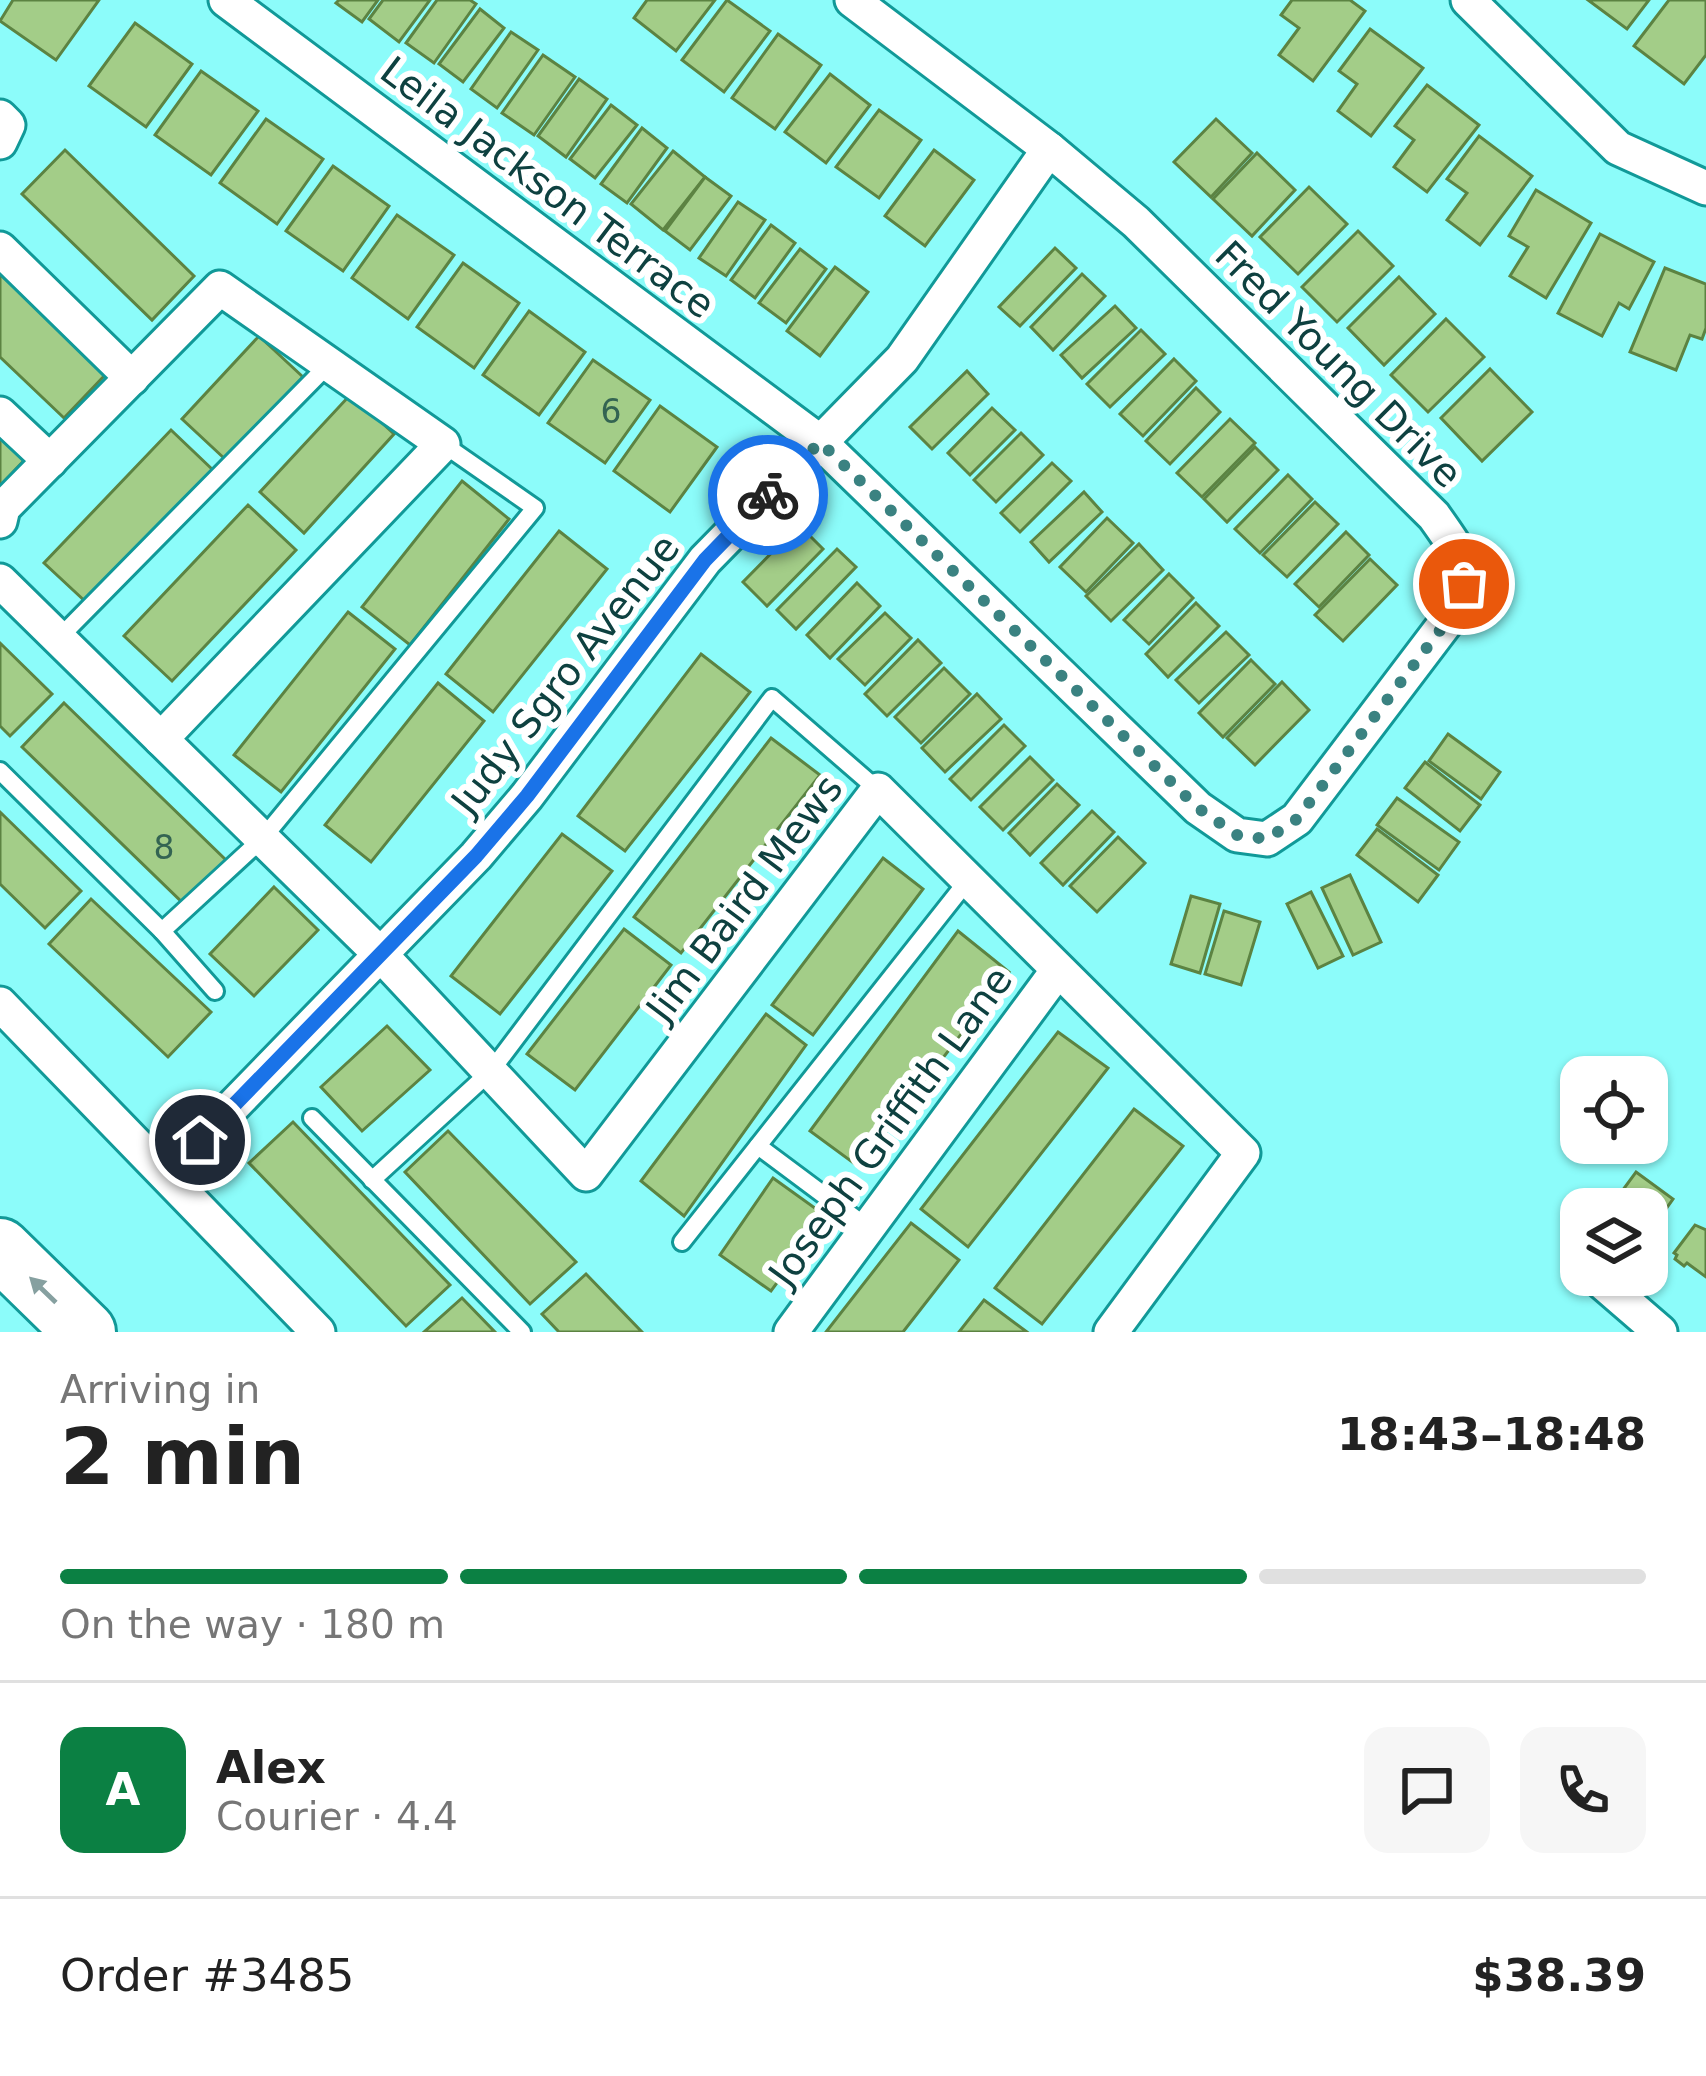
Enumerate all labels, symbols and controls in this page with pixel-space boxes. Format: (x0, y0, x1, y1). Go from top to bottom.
street label: Leila Jackson Terrace (372, 47, 723, 327)
street label: Fred Young Drive (1206, 232, 1471, 497)
house number: 6 (601, 392, 622, 431)
courier (708, 435, 828, 555)
icon: bike (735, 462, 801, 528)
street label: Judy Sgro Avenue (440, 526, 688, 825)
pin (1413, 533, 1515, 635)
icon: bag (1431, 551, 1497, 617)
street label: Jim Baird Mews (635, 766, 852, 1033)
house number: 8 (154, 828, 175, 867)
street label: Joseph Griffith Lane (758, 958, 1021, 1297)
map controls (1560, 1056, 1668, 1296)
button: locate (1560, 1056, 1668, 1164)
pin (149, 1089, 251, 1191)
icon: home (167, 1107, 233, 1173)
button: layers (1560, 1188, 1668, 1296)
one-way arrow (29, 1277, 58, 1305)
text: Arriving in (60, 1367, 260, 1412)
text: 18:43–18:48 (1337, 1408, 1646, 1461)
text: 2 min (60, 1412, 305, 1502)
text: On the way · 180 m (60, 1602, 445, 1647)
button: chat (1364, 1727, 1490, 1853)
button: phone (1520, 1727, 1646, 1853)
text: Alex (216, 1741, 326, 1794)
text: A (106, 1763, 140, 1816)
text: Courier · 4.4 (216, 1794, 458, 1839)
text: Order #3485 (60, 1949, 354, 2002)
text: $38.39 (1472, 1949, 1646, 2002)

